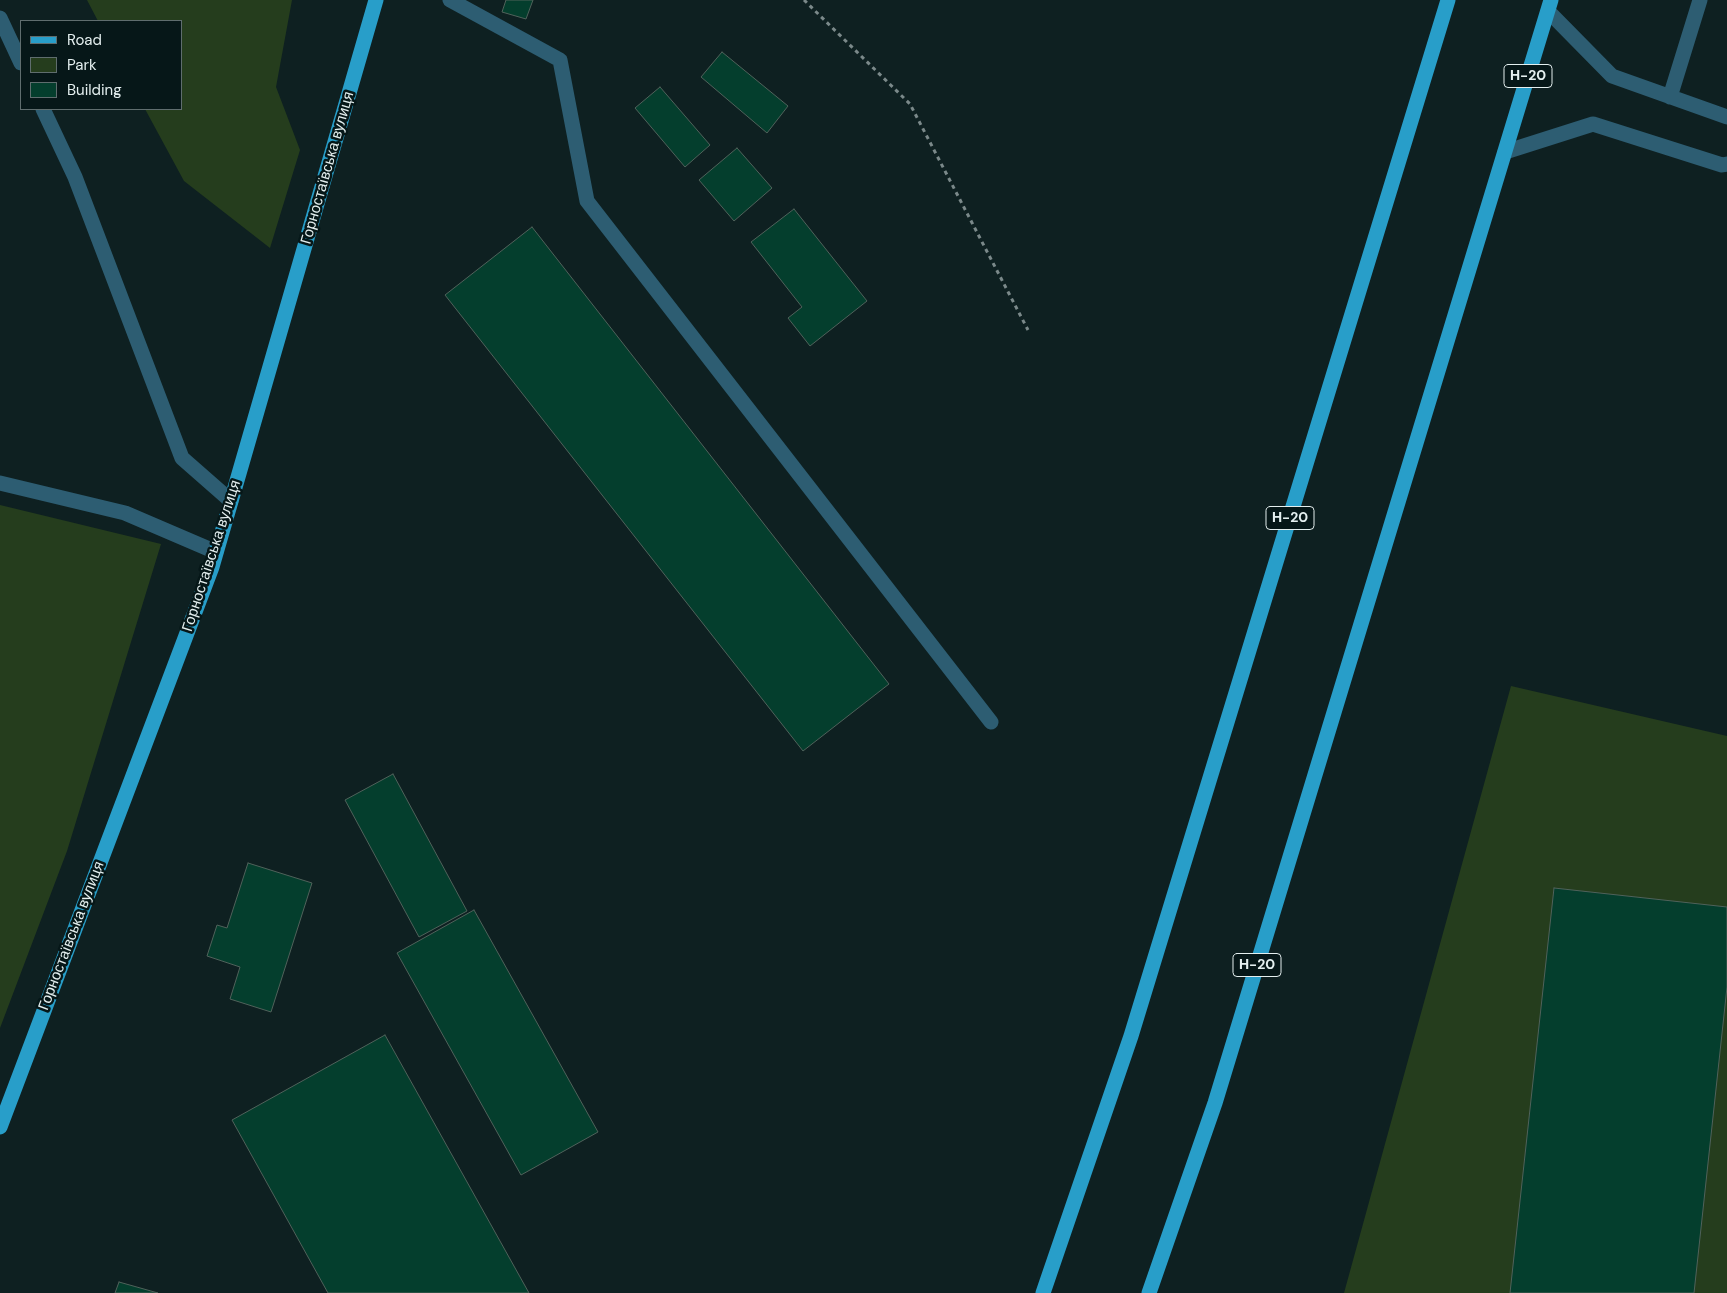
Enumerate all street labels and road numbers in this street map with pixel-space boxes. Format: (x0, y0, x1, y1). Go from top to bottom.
road number: Н-20 (1504, 64, 1552, 88)
street label: Горностаївська вулиця (298, 90, 358, 246)
street label: Горностаївська вулиця (179, 478, 245, 634)
road number: Н-20 (1266, 506, 1314, 530)
street label: Горностаївська вулиця (35, 859, 109, 1013)
road number: Н-20 (1233, 954, 1281, 976)

